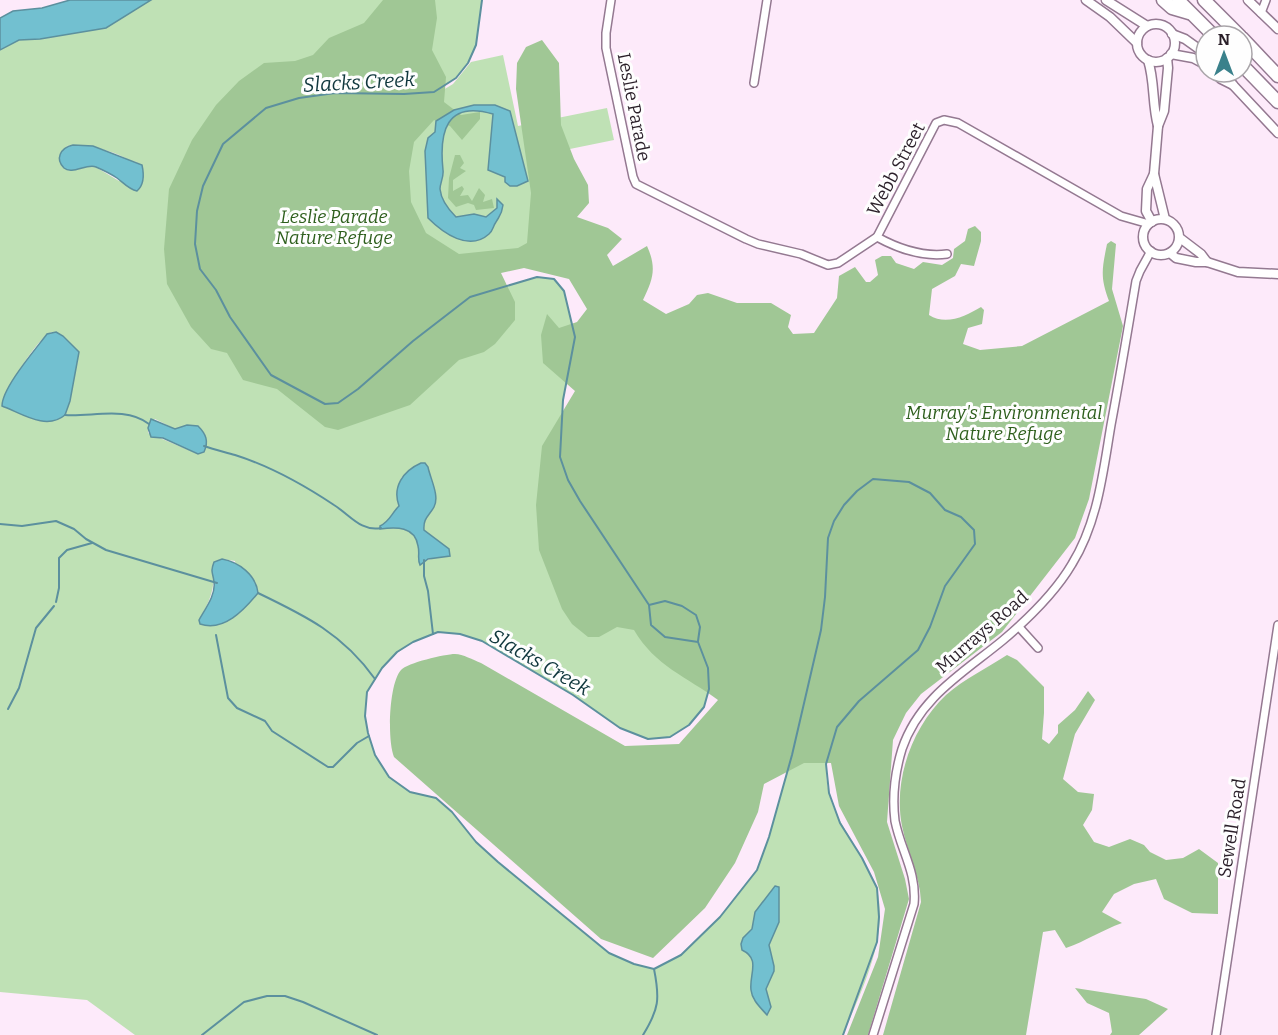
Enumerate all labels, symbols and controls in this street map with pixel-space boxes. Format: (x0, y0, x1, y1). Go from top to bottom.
north arrow (1194, 24, 1254, 84)
text: N (1218, 30, 1230, 49)
street label: Leslie Parade (613, 51, 655, 163)
water label: Slacks Creek (302, 67, 416, 97)
street label: Webb Street (862, 118, 930, 219)
park label: Leslie Parade Nature Refuge (275, 206, 393, 249)
park label: Murray's Environmental Nature Refuge (906, 402, 1102, 445)
street label: Murrays Road (931, 586, 1033, 678)
water label: Slacks Creek (485, 624, 595, 701)
street label: Sewell Road (1213, 776, 1251, 879)

